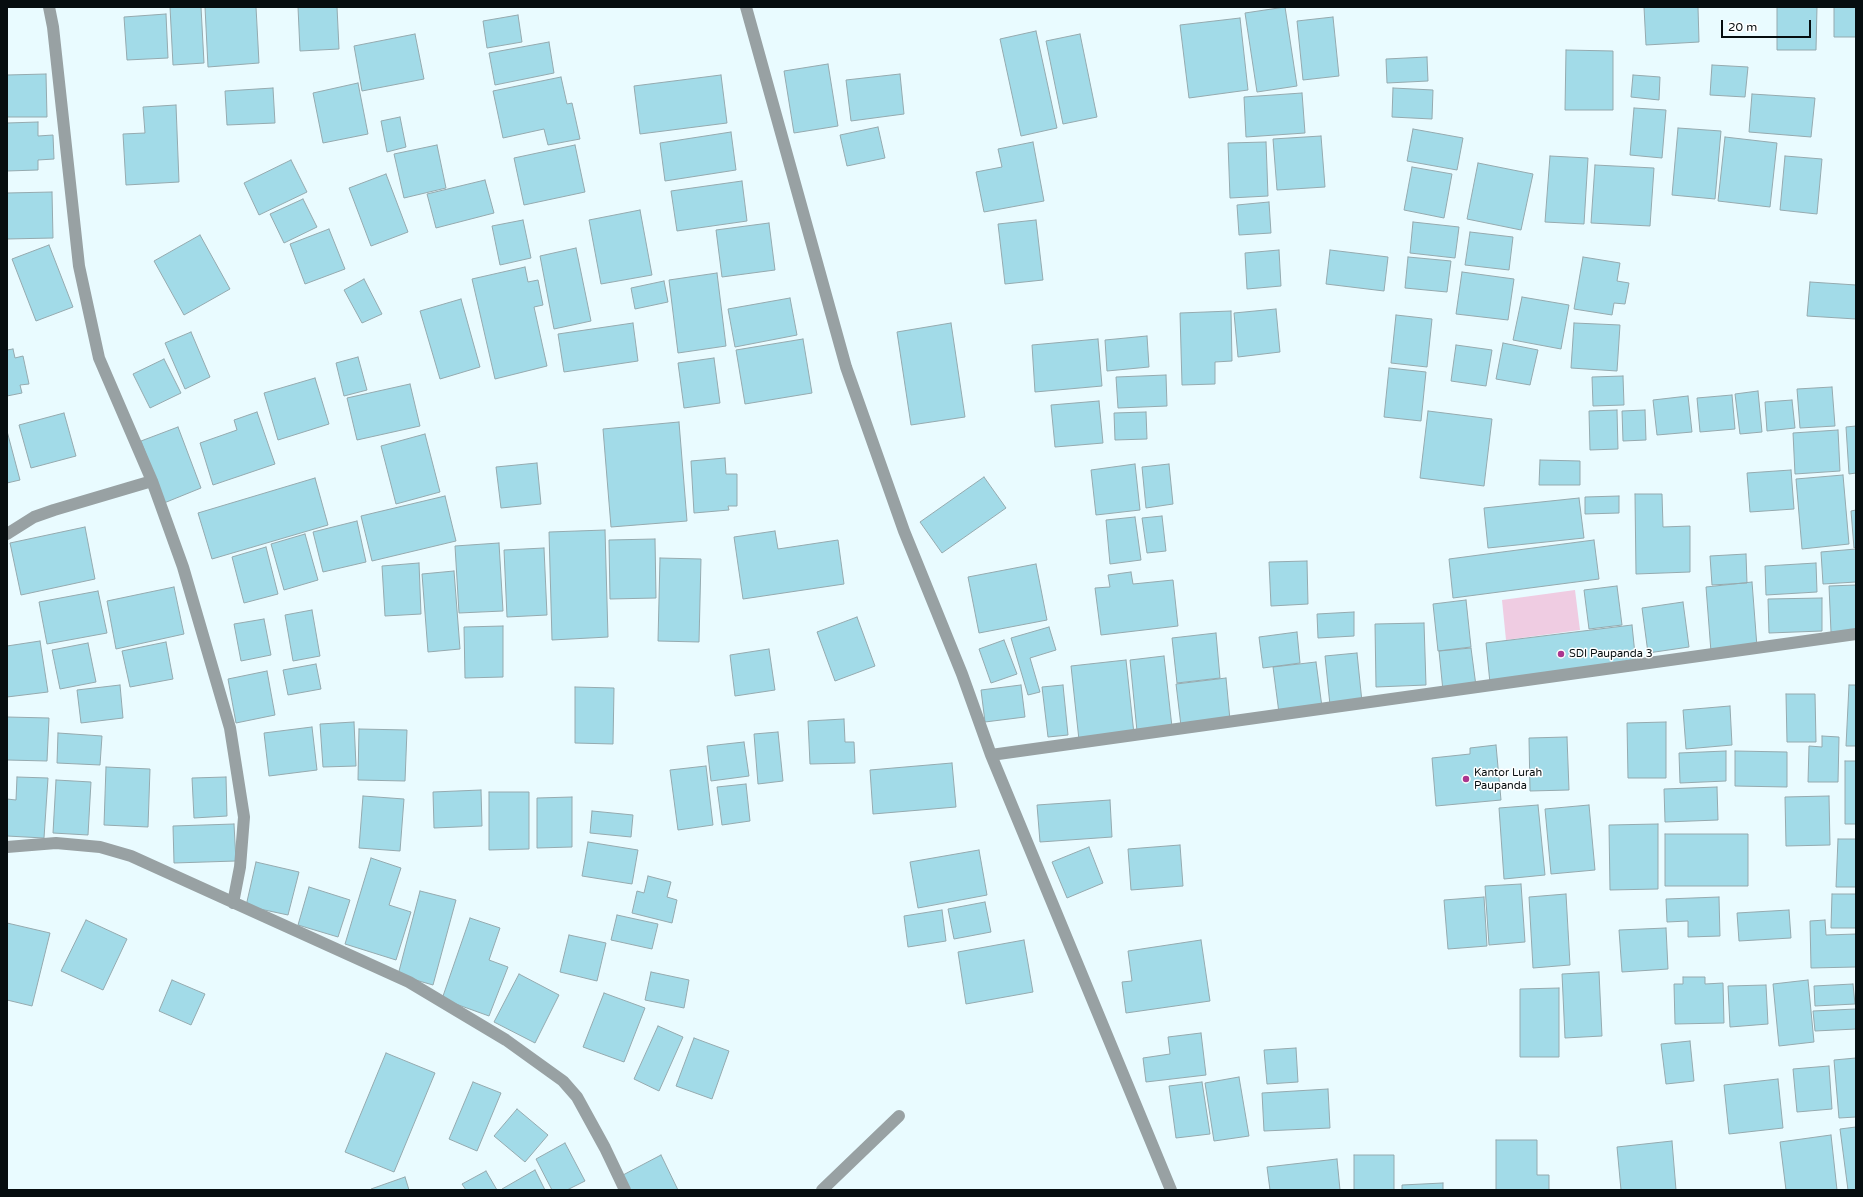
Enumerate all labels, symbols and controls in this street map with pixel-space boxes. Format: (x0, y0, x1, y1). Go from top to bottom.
scale bar (1723, 12, 1813, 38)
text: 20 m (1728, 20, 1757, 34)
place label: SDI Paupanda 3 (1569, 647, 1653, 661)
marker: SDI Paupanda 3 (1556, 649, 1566, 659)
place label: Kantor Lurah Paupanda (1474, 766, 1542, 792)
marker: Kantor Lurah Paupanda (1461, 774, 1471, 784)

